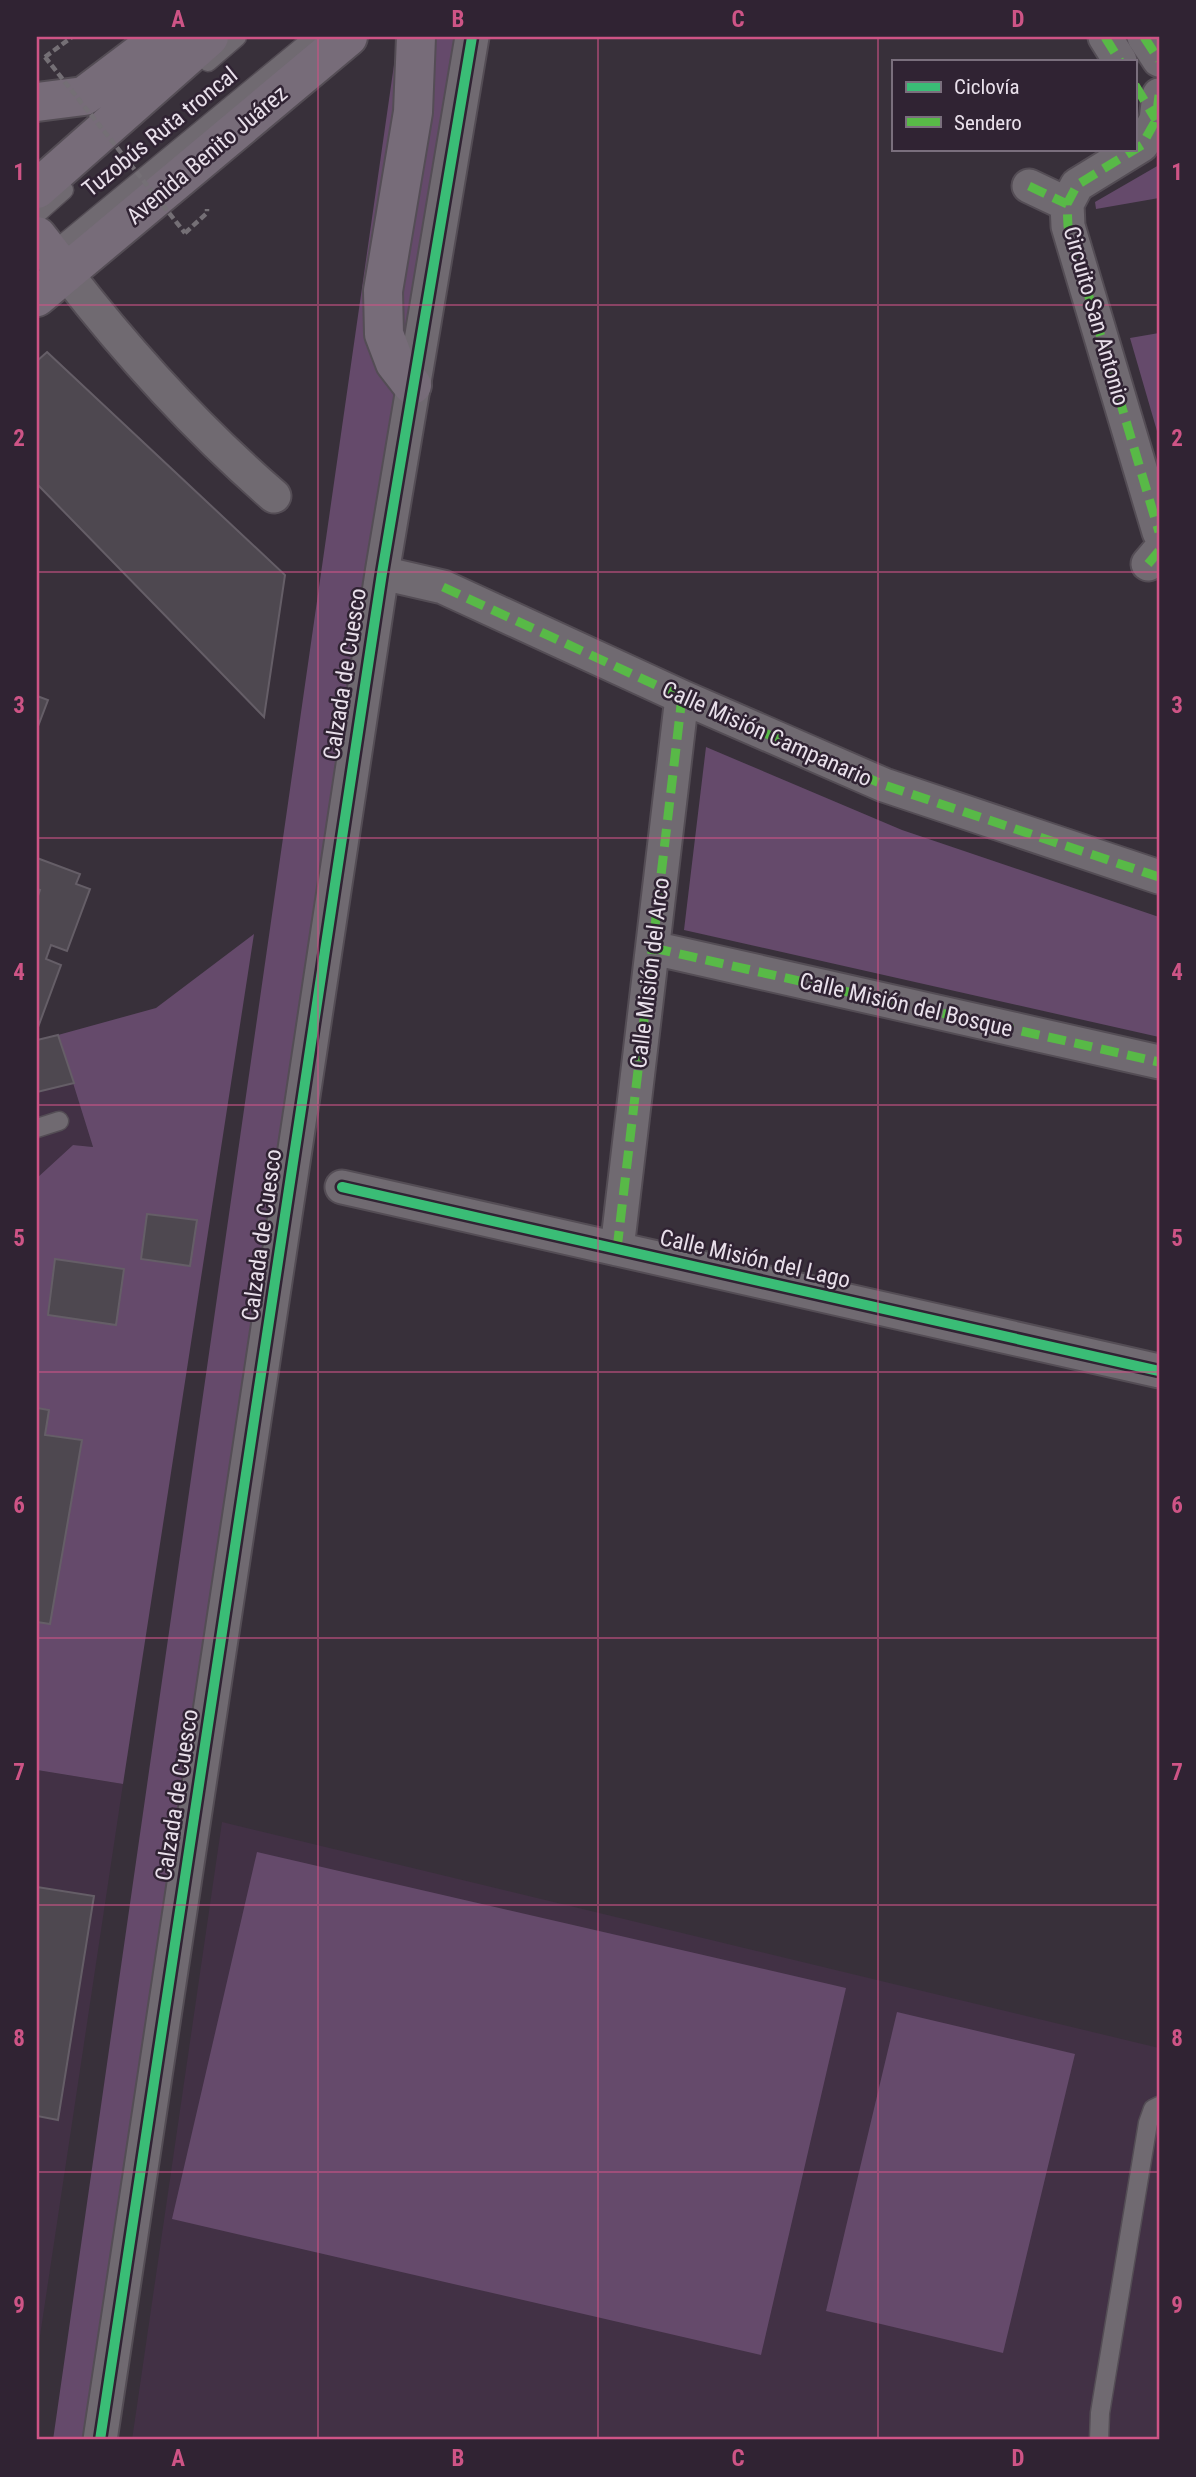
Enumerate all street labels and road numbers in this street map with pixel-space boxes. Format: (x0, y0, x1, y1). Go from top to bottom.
street label: Tuzobús Ruta troncal (77, 61, 243, 203)
street label: Avenida Benito Juárez (121, 80, 293, 230)
street label: Circuito San Antonio (1057, 223, 1135, 409)
street label: Calzada de Cuesco (318, 586, 372, 762)
street label: Calle Misión Campanario (658, 676, 876, 792)
street label: Calle Misión del Arco (625, 876, 675, 1070)
street label: Calle Misión del Bosque (797, 967, 1015, 1043)
street label: Calzada de Cuesco (237, 1147, 287, 1323)
street label: Calle Misión del Lago (657, 1224, 853, 1294)
street label: Calzada de Cuesco (150, 1707, 204, 1883)

